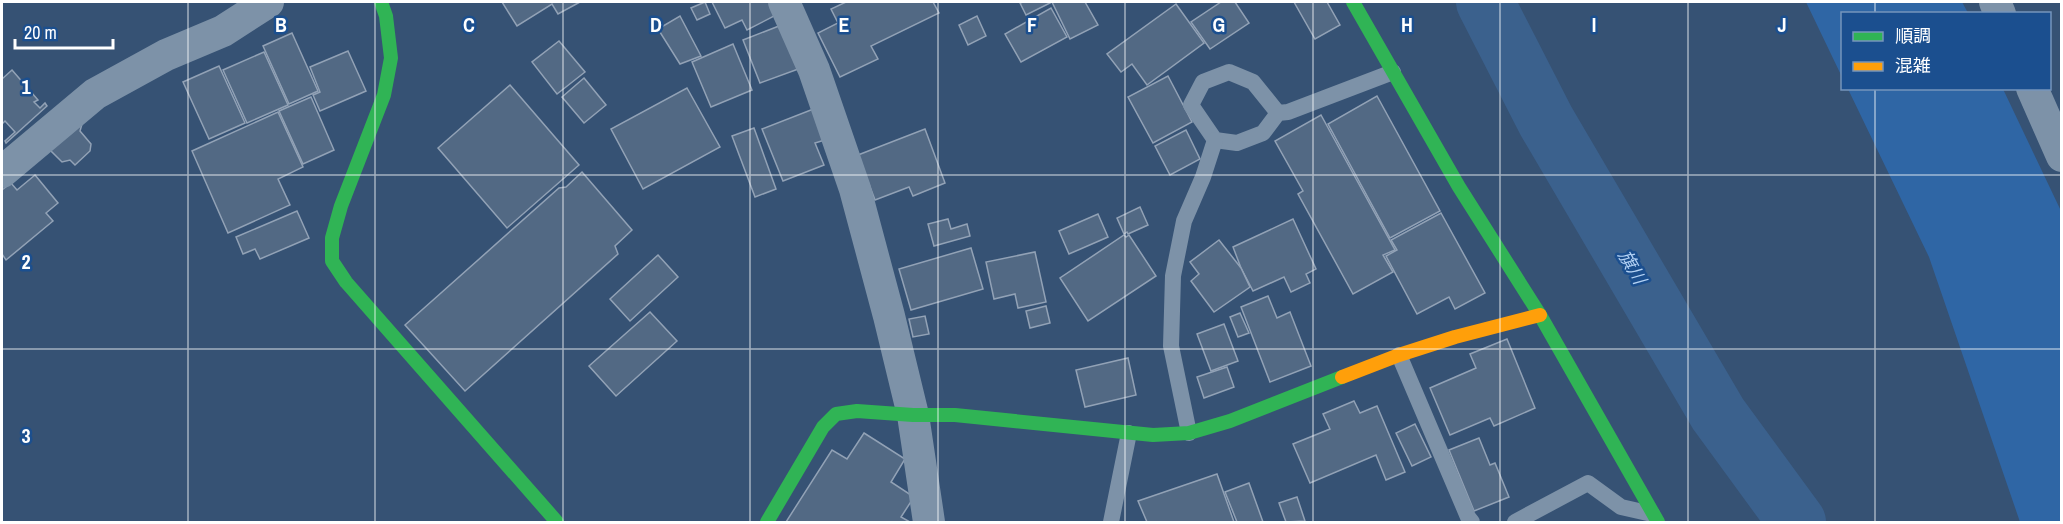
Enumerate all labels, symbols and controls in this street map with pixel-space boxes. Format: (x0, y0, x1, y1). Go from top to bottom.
text: B (275, 11, 287, 38)
text: C (463, 11, 475, 38)
text: D (650, 11, 662, 38)
text: E (839, 11, 850, 38)
text: F (1027, 11, 1037, 38)
text: G (1213, 11, 1225, 38)
text: H (1401, 11, 1413, 38)
text: I (1592, 11, 1596, 38)
text: J (1777, 11, 1787, 38)
scale bar (15, 12, 112, 50)
legend (1841, 12, 2051, 90)
text: 20 m (24, 20, 57, 45)
text: 順調 (1895, 23, 1931, 48)
text: 混雑 (1895, 53, 1931, 78)
text: 1 (21, 73, 31, 100)
water label: 旗川 (1613, 245, 1653, 290)
text: 2 (21, 248, 31, 275)
text: 3 (21, 422, 31, 449)

